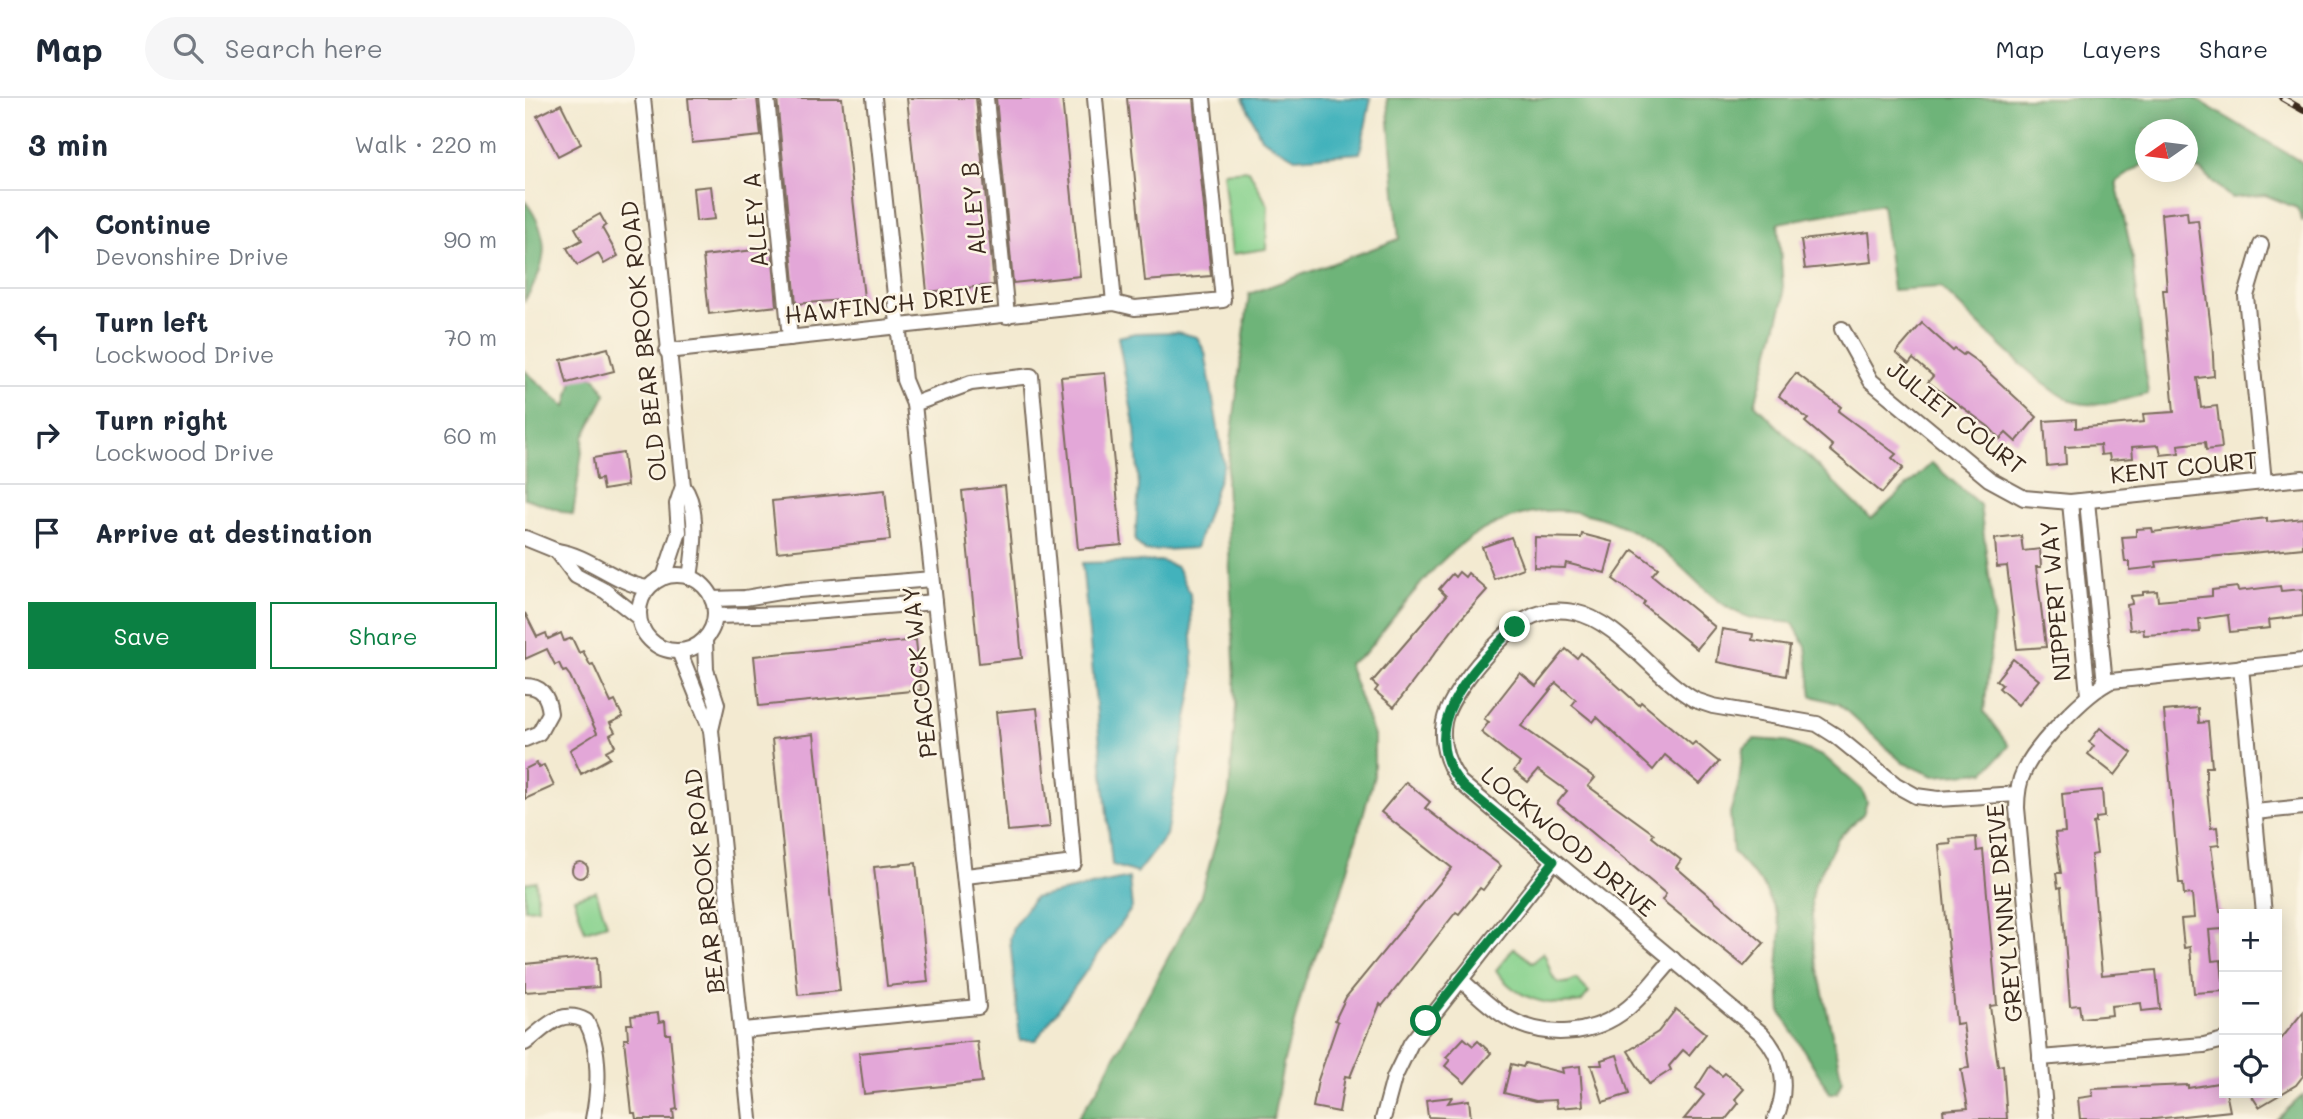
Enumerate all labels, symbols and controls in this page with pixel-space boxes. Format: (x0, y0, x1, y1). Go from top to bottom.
search box (145, 17, 635, 80)
text: Map (35, 27, 103, 70)
icon: search (169, 29, 207, 67)
text: Search here (225, 31, 383, 65)
text: Map (1996, 33, 2044, 64)
text: Layers (2082, 33, 2161, 64)
text: Share (2199, 33, 2268, 64)
north arrow (2135, 119, 2198, 182)
text: 3 min (28, 124, 108, 164)
text: Walk · 220 m (354, 129, 497, 159)
street label: ALLEY B (953, 161, 992, 257)
street label: ALLEY A (735, 171, 774, 269)
street label: OLD BEAR BROOK ROAD (612, 199, 673, 483)
text: Continue (95, 207, 211, 241)
icon: ahead (28, 220, 66, 258)
text: 90 m (444, 224, 497, 254)
text: Devonshire Drive (95, 241, 289, 271)
street label: HAWFINCH DRIVE (783, 277, 995, 330)
text: Turn left (95, 305, 208, 339)
icon: left (28, 318, 66, 356)
text: 70 m (444, 322, 497, 352)
text: Lockwood Drive (95, 339, 274, 369)
street label: JULIET COURT (1881, 353, 2033, 481)
text: Turn right (95, 403, 228, 437)
icon: right (28, 416, 66, 454)
text: 60 m (443, 420, 497, 450)
text: Lockwood Drive (95, 437, 274, 467)
street label: KENT COURT (2109, 443, 2259, 490)
icon: arrive (28, 514, 66, 552)
text: Arrive at destination (95, 516, 372, 550)
street label: NIPPERT WAY (2032, 520, 2077, 683)
street label: PEACOCK WAY (894, 585, 943, 760)
button: Save (28, 602, 256, 669)
button: Share (270, 602, 497, 669)
route end (1499, 611, 1530, 642)
street label: LOCKWOOD DRIVE (1475, 759, 1662, 923)
street label: BEAR BROOK ROAD (676, 767, 731, 995)
street label: GREYLYNNE DRIVE (1979, 802, 2029, 1024)
map controls (2219, 909, 2282, 1098)
button: + (2219, 909, 2282, 972)
button: − (2219, 972, 2282, 1035)
route start (1410, 1005, 1441, 1036)
button: locate (2219, 1035, 2282, 1098)

